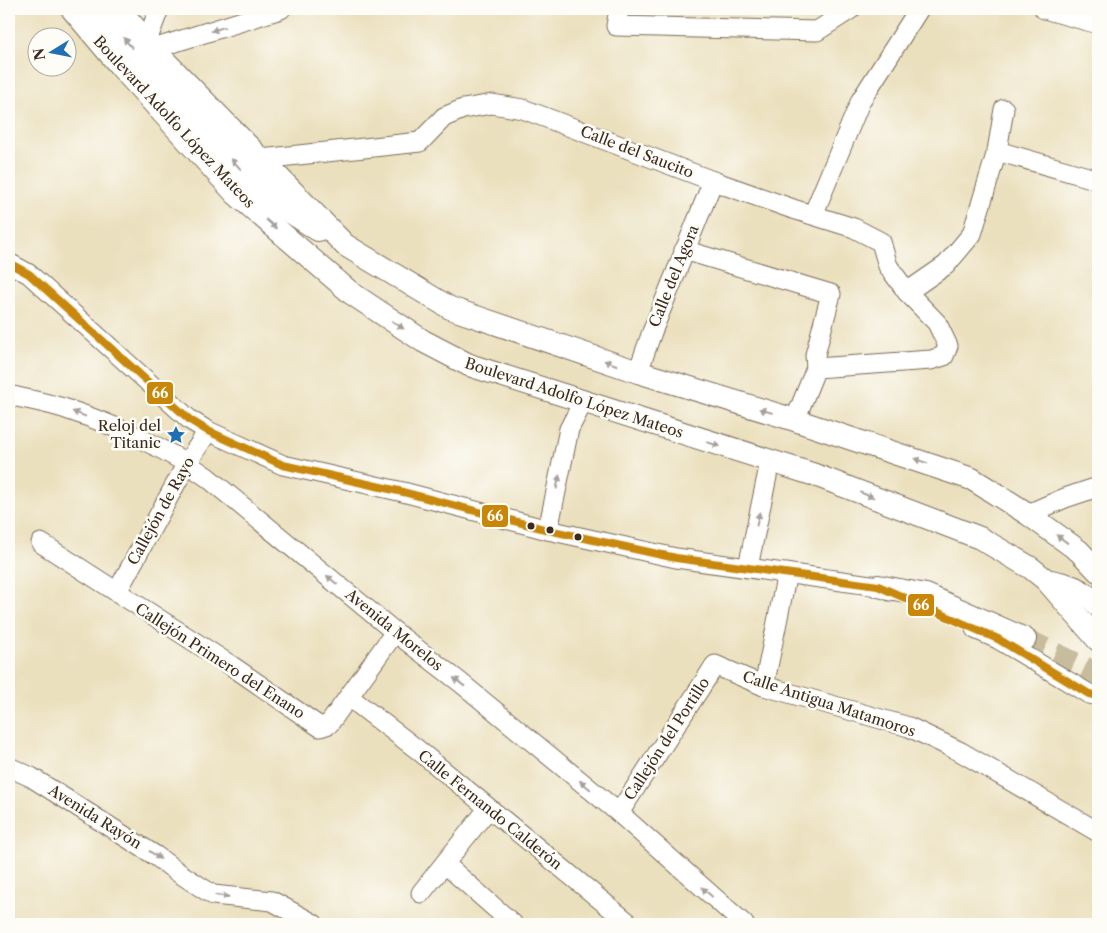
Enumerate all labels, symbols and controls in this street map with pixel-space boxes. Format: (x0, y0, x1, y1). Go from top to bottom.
one-way arrow (210, 26, 225, 33)
north arrow (28, 28, 78, 78)
street label: Boulevard Adolfo López Mateos (89, 32, 259, 212)
one-way arrow (122, 37, 133, 50)
text: N (29, 47, 49, 62)
street label: Calle del Saucito (578, 121, 696, 182)
one-way arrow (230, 159, 242, 171)
one-way arrow (264, 219, 277, 230)
street label: Calle del Agora (644, 222, 703, 330)
one-way arrow (392, 320, 405, 330)
street label: Boulevard Adolfo López Mateos (463, 353, 686, 442)
one-way arrow (603, 359, 618, 367)
line badge: 66 (146, 381, 174, 405)
text: 66 (152, 384, 168, 402)
one-way arrow (759, 407, 774, 415)
one-way arrow (71, 410, 86, 418)
place label: Reloj del Titanic (98, 416, 162, 452)
place icon: Reloj del Titanic (165, 424, 187, 446)
one-way arrow (706, 440, 721, 448)
street label: Callejón de Rayo (123, 453, 198, 568)
one-way arrow (913, 457, 928, 465)
one-way arrow (554, 475, 562, 490)
one-way arrow (860, 491, 875, 499)
line badge: 66 (481, 504, 509, 528)
text: 66 (487, 507, 503, 525)
one-way arrow (755, 511, 763, 527)
unlabelled marker (526, 521, 536, 531)
unlabelled marker (545, 525, 555, 535)
unlabelled marker (573, 532, 583, 542)
one-way arrow (1055, 534, 1069, 544)
one-way arrow (326, 575, 339, 586)
street label: Avenida Morelos (341, 584, 447, 675)
line badge: 66 (907, 593, 935, 617)
text: 66 (913, 596, 929, 614)
street label: Callejón Primero del Enano (132, 599, 309, 723)
street label: Calle Antigua Matamoros (740, 667, 918, 740)
street label: Callejón del Portillo (620, 674, 713, 804)
one-way arrow (452, 677, 466, 687)
street label: Calle Fernando Calderón (414, 746, 567, 874)
street label: Avenida Rayón (44, 780, 146, 853)
one-way arrow (579, 780, 592, 791)
one-way arrow (148, 850, 162, 860)
one-way arrow (702, 886, 714, 898)
one-way arrow (214, 892, 230, 900)

